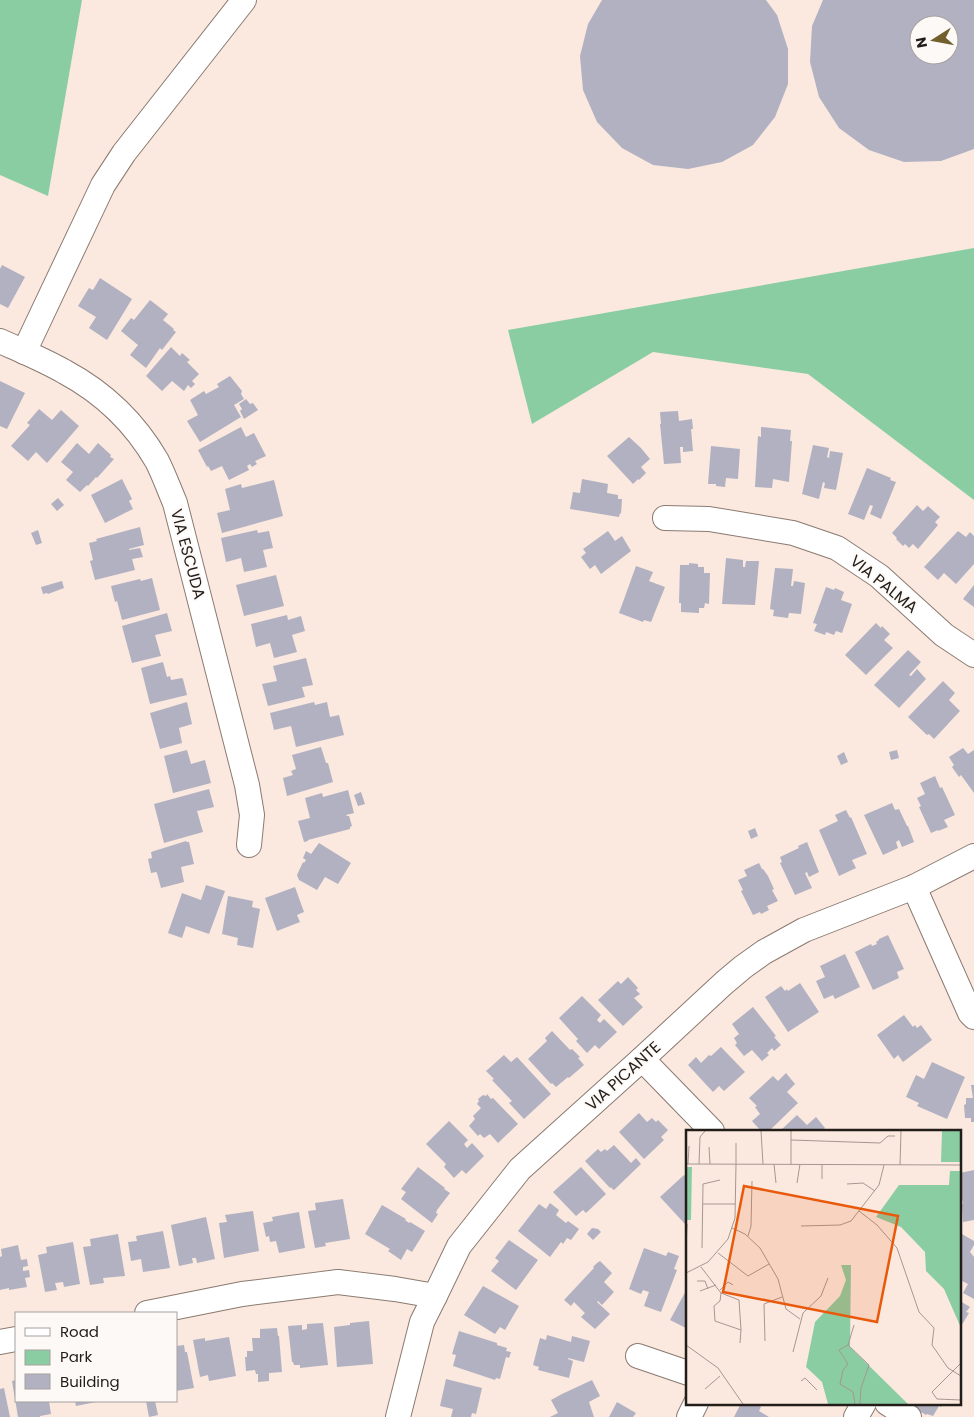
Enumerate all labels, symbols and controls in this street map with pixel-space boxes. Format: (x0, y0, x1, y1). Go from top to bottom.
north arrow (909, 15, 959, 65)
text: N (910, 35, 932, 50)
street label: VIA ESCUDA (165, 506, 211, 602)
street label: VIA PALMA (845, 549, 923, 619)
street label: VIA PICANTE (580, 1036, 666, 1116)
inset map (686, 1130, 962, 1404)
legend (15, 1312, 178, 1402)
text: Road (60, 1321, 99, 1342)
text: Park (60, 1346, 92, 1367)
text: Building (60, 1371, 120, 1392)

